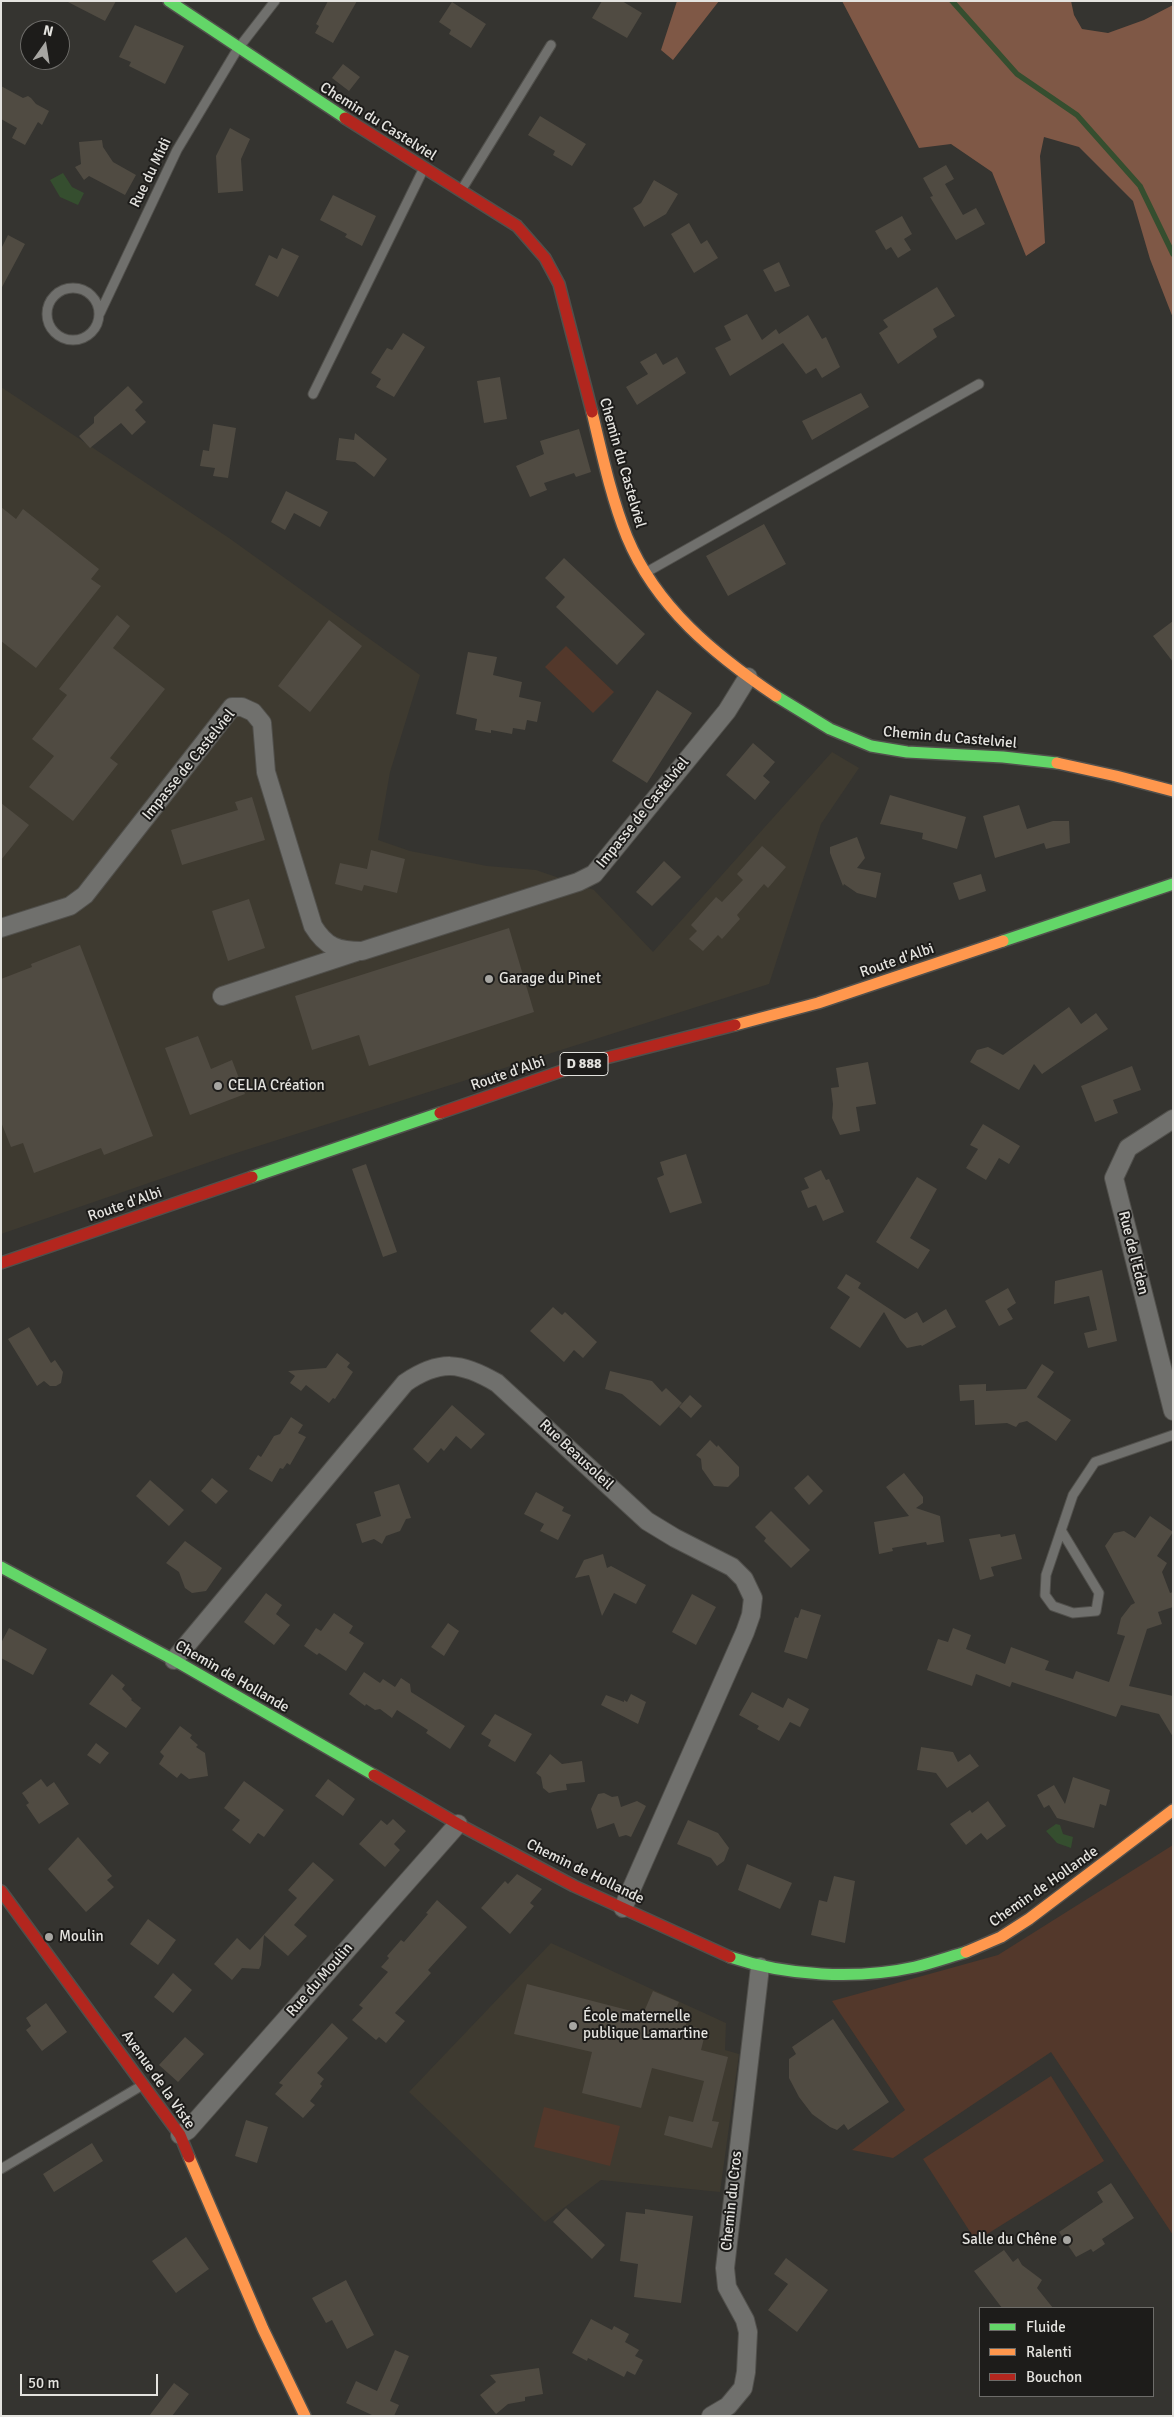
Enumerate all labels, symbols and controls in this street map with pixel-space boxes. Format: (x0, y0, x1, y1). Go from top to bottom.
north arrow (20, 20, 70, 70)
text: N (42, 21, 55, 40)
street label: Chemin du Castelviel (316, 79, 440, 165)
street label: Rue du Midi (126, 135, 176, 211)
street label: Chemin du Castelviel (595, 396, 649, 530)
street label: Impasse de Castelviel (139, 706, 239, 824)
street label: Chemin du Castelviel (882, 723, 1018, 753)
street label: Impasse de Castelviel (593, 754, 693, 872)
street label: Route d'Albi (858, 940, 936, 982)
place label: Garage du Pinet (499, 970, 601, 988)
marker: Garage du Pinet (483, 973, 495, 985)
road number: D 888 (560, 1052, 608, 1076)
street label: Route d'Albi (469, 1053, 547, 1095)
place label: CELIA Création (228, 1077, 325, 1095)
marker: CELIA Création (212, 1080, 224, 1092)
street label: Route d'Albi (86, 1184, 164, 1226)
street label: Rue de l'Eden (1114, 1209, 1152, 1297)
street label: Rue Beausoleil (535, 1416, 617, 1494)
street label: Chemin de Hollande (172, 1637, 292, 1717)
street label: Chemin de Hollande (523, 1836, 647, 1908)
street label: Chemin de Hollande (986, 1843, 1102, 1931)
place label: Moulin (59, 1928, 104, 1946)
marker: Moulin (43, 1931, 55, 1943)
street label: Rue du Moulin (283, 1939, 357, 2021)
place label: École maternelle publique Lamartine (583, 2008, 708, 2043)
marker: École maternelle publique Lamartine (567, 2020, 579, 2032)
street label: Avenue de la Viste (117, 2027, 199, 2133)
street label: Chemin du Cros (718, 2150, 746, 2252)
place label: Salle du Chêne (962, 2231, 1057, 2249)
marker: Salle du Chêne (1061, 2234, 1073, 2246)
legend (979, 2307, 1154, 2397)
text: Fluide (1026, 2318, 1066, 2336)
text: Ralenti (1026, 2343, 1072, 2361)
scale bar (22, 2364, 160, 2396)
text: Bouchon (1026, 2368, 1082, 2386)
text: 50 m (28, 2374, 59, 2392)

